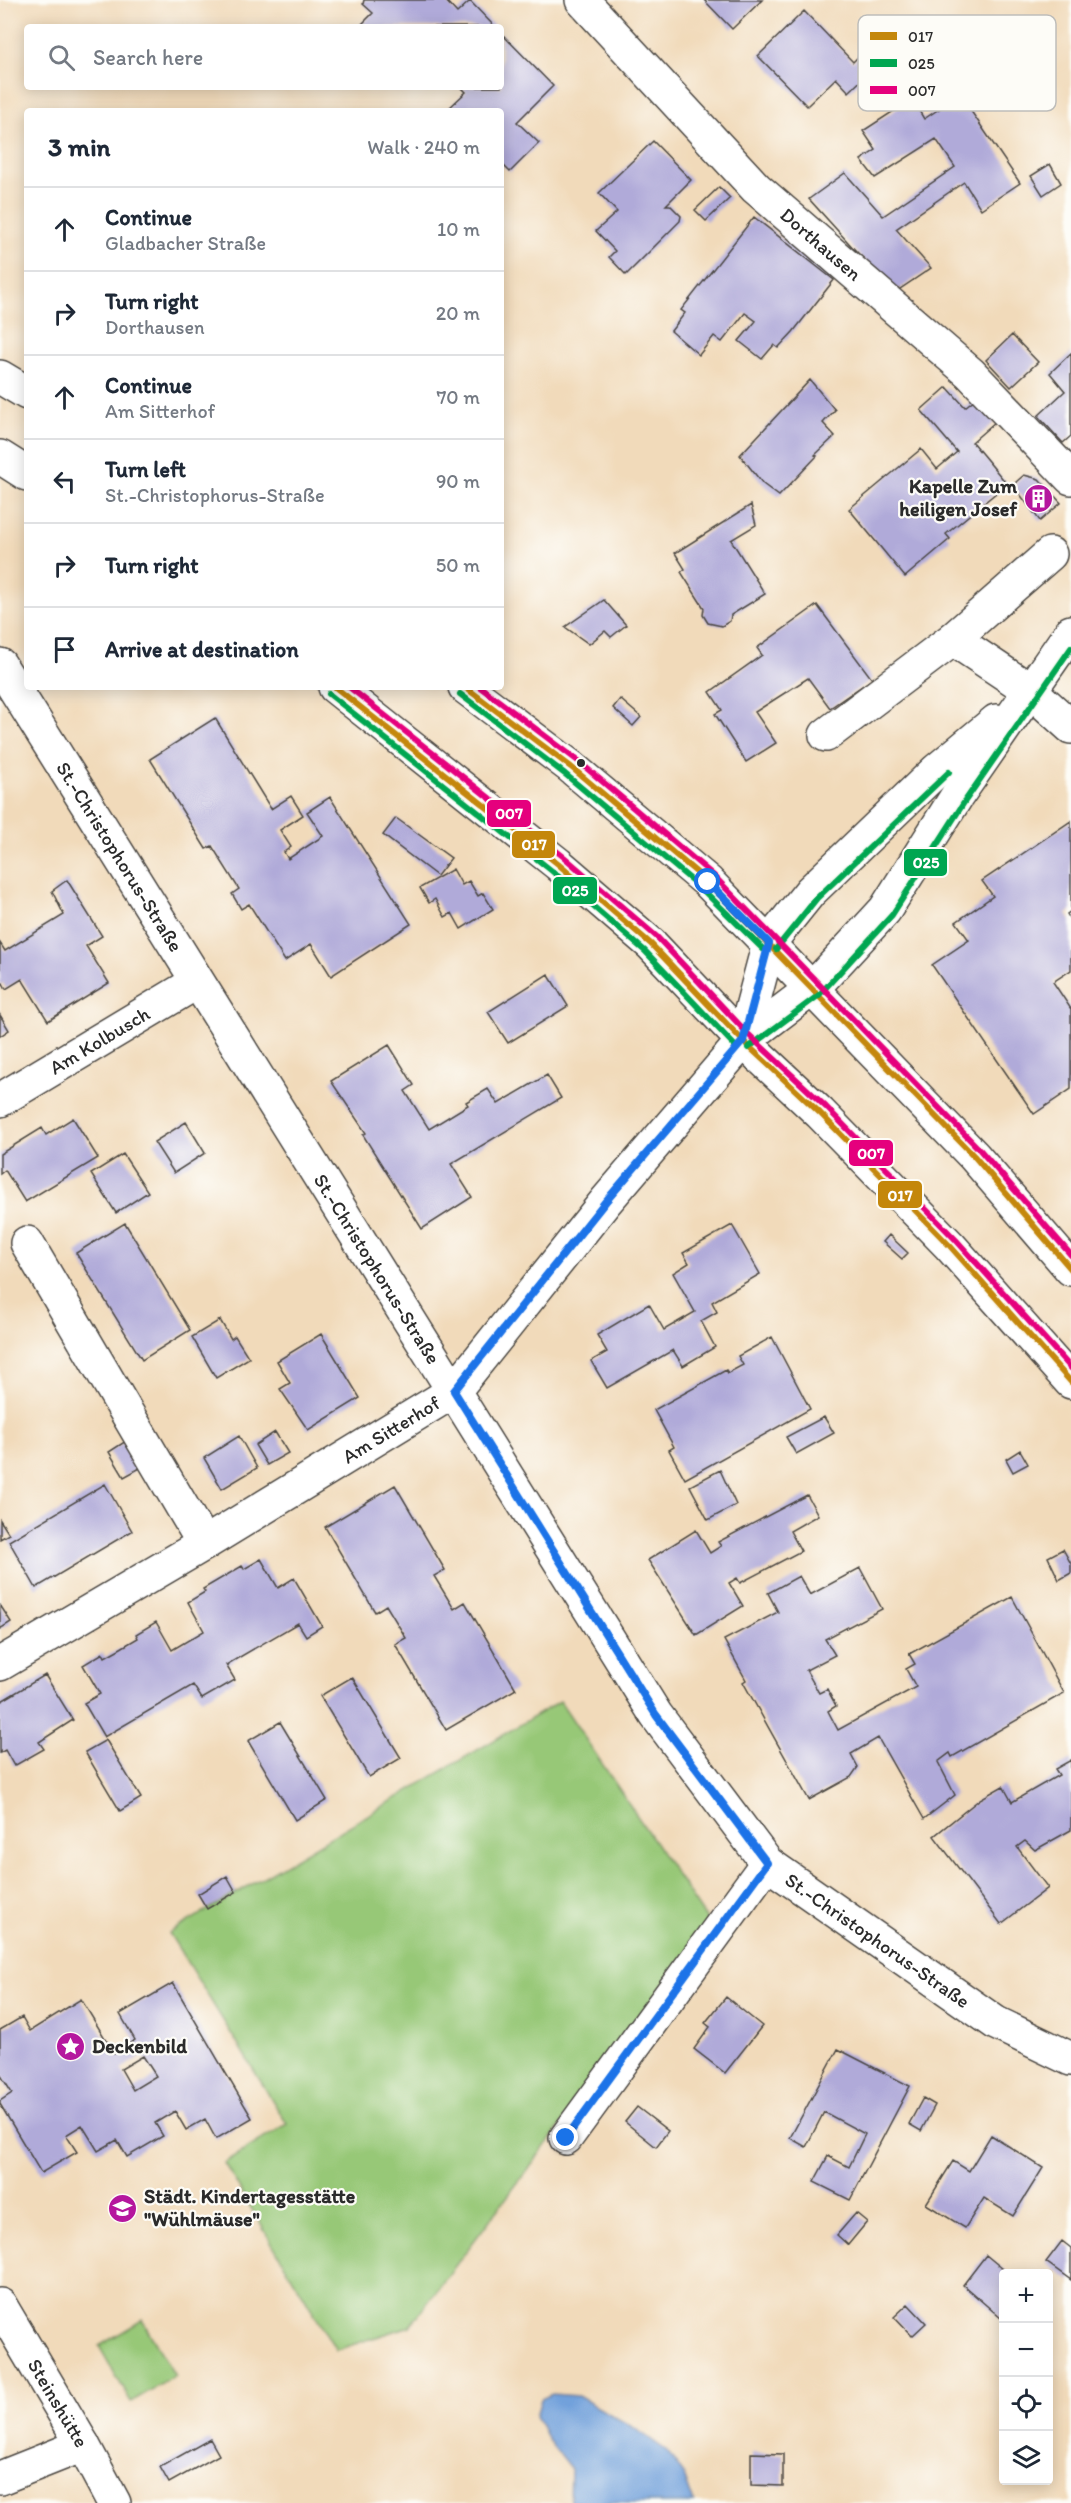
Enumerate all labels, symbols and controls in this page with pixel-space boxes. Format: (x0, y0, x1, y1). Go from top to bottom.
legend (858, 15, 1056, 111)
search box (24, 24, 504, 90)
text: 017 (908, 27, 933, 46)
icon: search (45, 41, 78, 74)
text: Search here (93, 44, 203, 71)
text: 025 (908, 54, 935, 73)
text: 007 (908, 81, 936, 100)
text: 3 min (48, 131, 110, 163)
text: Walk · 240 m (367, 135, 480, 159)
street label: Dorthausen (775, 202, 867, 286)
text: Continue (105, 204, 192, 231)
icon: ahead (48, 213, 81, 246)
text: 10 m (437, 217, 480, 241)
text: Gladbacher Straße (105, 231, 266, 255)
text: Turn right (105, 288, 199, 315)
icon: right (48, 297, 81, 330)
text: 20 m (436, 301, 480, 325)
text: Dorthausen (105, 315, 205, 339)
text: Continue (105, 372, 192, 399)
icon: ahead (48, 381, 81, 414)
text: 70 m (436, 385, 480, 409)
text: Am Sitterhof (105, 399, 215, 423)
text: Turn left (105, 456, 186, 483)
icon: left (48, 465, 81, 498)
text: 90 m (436, 469, 480, 493)
place label: Kapelle Zum heiligen Josef (899, 474, 1017, 522)
building icon: Kapelle Zum heiligen Josef (1022, 482, 1054, 514)
text: St.-Christophorus-Straße (105, 483, 325, 507)
icon: right (48, 549, 81, 582)
text: Turn right (105, 552, 199, 579)
text: 50 m (436, 553, 480, 577)
icon: arrive (48, 633, 81, 666)
text: Arrive at destination (105, 636, 299, 663)
street label: St.-Christophorus-Straße (51, 757, 188, 956)
unlabelled marker (575, 757, 587, 769)
line badge: 007 (486, 799, 532, 828)
text: 007 (495, 804, 523, 823)
line badge: 017 (511, 830, 556, 859)
text: 017 (521, 835, 547, 854)
line badge: 025 (903, 848, 948, 877)
text: 025 (913, 853, 940, 872)
route start (694, 868, 720, 894)
line badge: 025 (552, 876, 598, 905)
text: 025 (562, 881, 589, 900)
street label: Am Kolbusch (45, 1001, 154, 1080)
line badge: 007 (848, 1139, 894, 1167)
text: 007 (857, 1144, 885, 1163)
street label: St.-Christophorus-Straße (309, 1169, 446, 1368)
line badge: 017 (877, 1180, 923, 1209)
text: 017 (887, 1186, 913, 1205)
street label: Am Sitterhof (338, 1390, 445, 1469)
street label: St.-Christophorus-Straße (781, 1868, 975, 2013)
place icon: Deckenbild (55, 2030, 87, 2062)
place label: Deckenbild (92, 2034, 187, 2058)
route end (552, 2124, 578, 2150)
place label: Städt. Kindertagesstätte "Wühlmäuse" (144, 2184, 356, 2231)
school or university icon: Städt. Kindertagesstätte "Wühlmäuse" (107, 2192, 139, 2224)
map controls (999, 2269, 1053, 2485)
button: + (999, 2269, 1053, 2323)
button: − (999, 2323, 1053, 2377)
street label: Steinshütte (23, 2354, 94, 2452)
button: locate (999, 2377, 1053, 2431)
button: layers (999, 2431, 1053, 2485)

